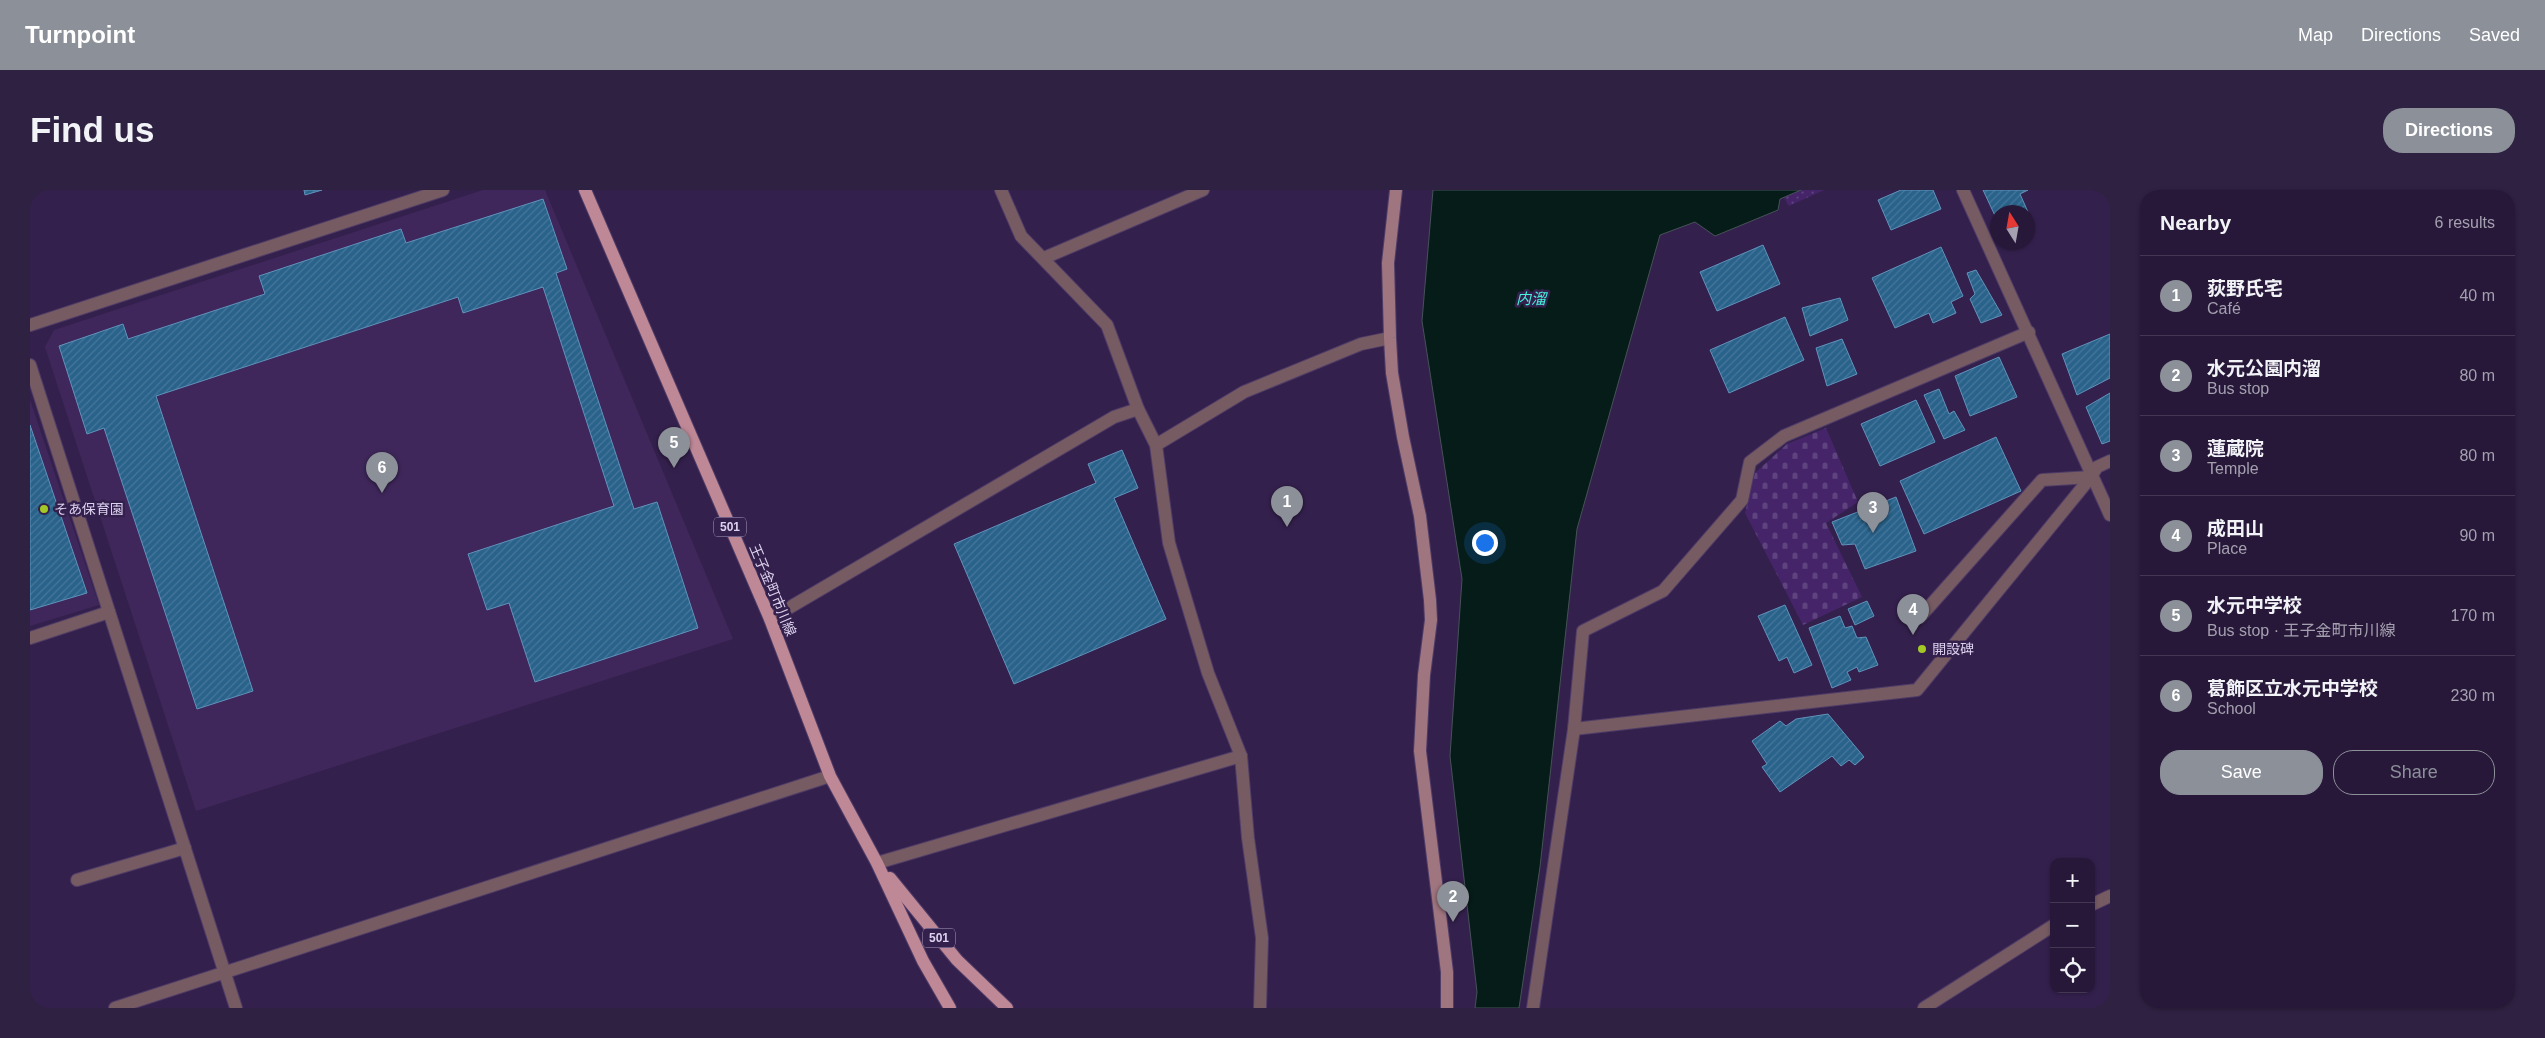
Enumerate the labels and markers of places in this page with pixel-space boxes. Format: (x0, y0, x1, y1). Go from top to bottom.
pin: 5 (658, 427, 690, 468)
pin: 6 (366, 452, 398, 493)
pin: 1 (1271, 486, 1303, 527)
pin: 3 (1857, 492, 1889, 533)
place label: そあ保育園 (54, 501, 124, 517)
marker: そあ保育園 (38, 503, 50, 515)
pin: 4 (1897, 594, 1929, 635)
place label: 開設碑 (1932, 641, 1974, 657)
marker: 開設碑 (1916, 643, 1928, 655)
pin: 2 (1437, 881, 1469, 922)

